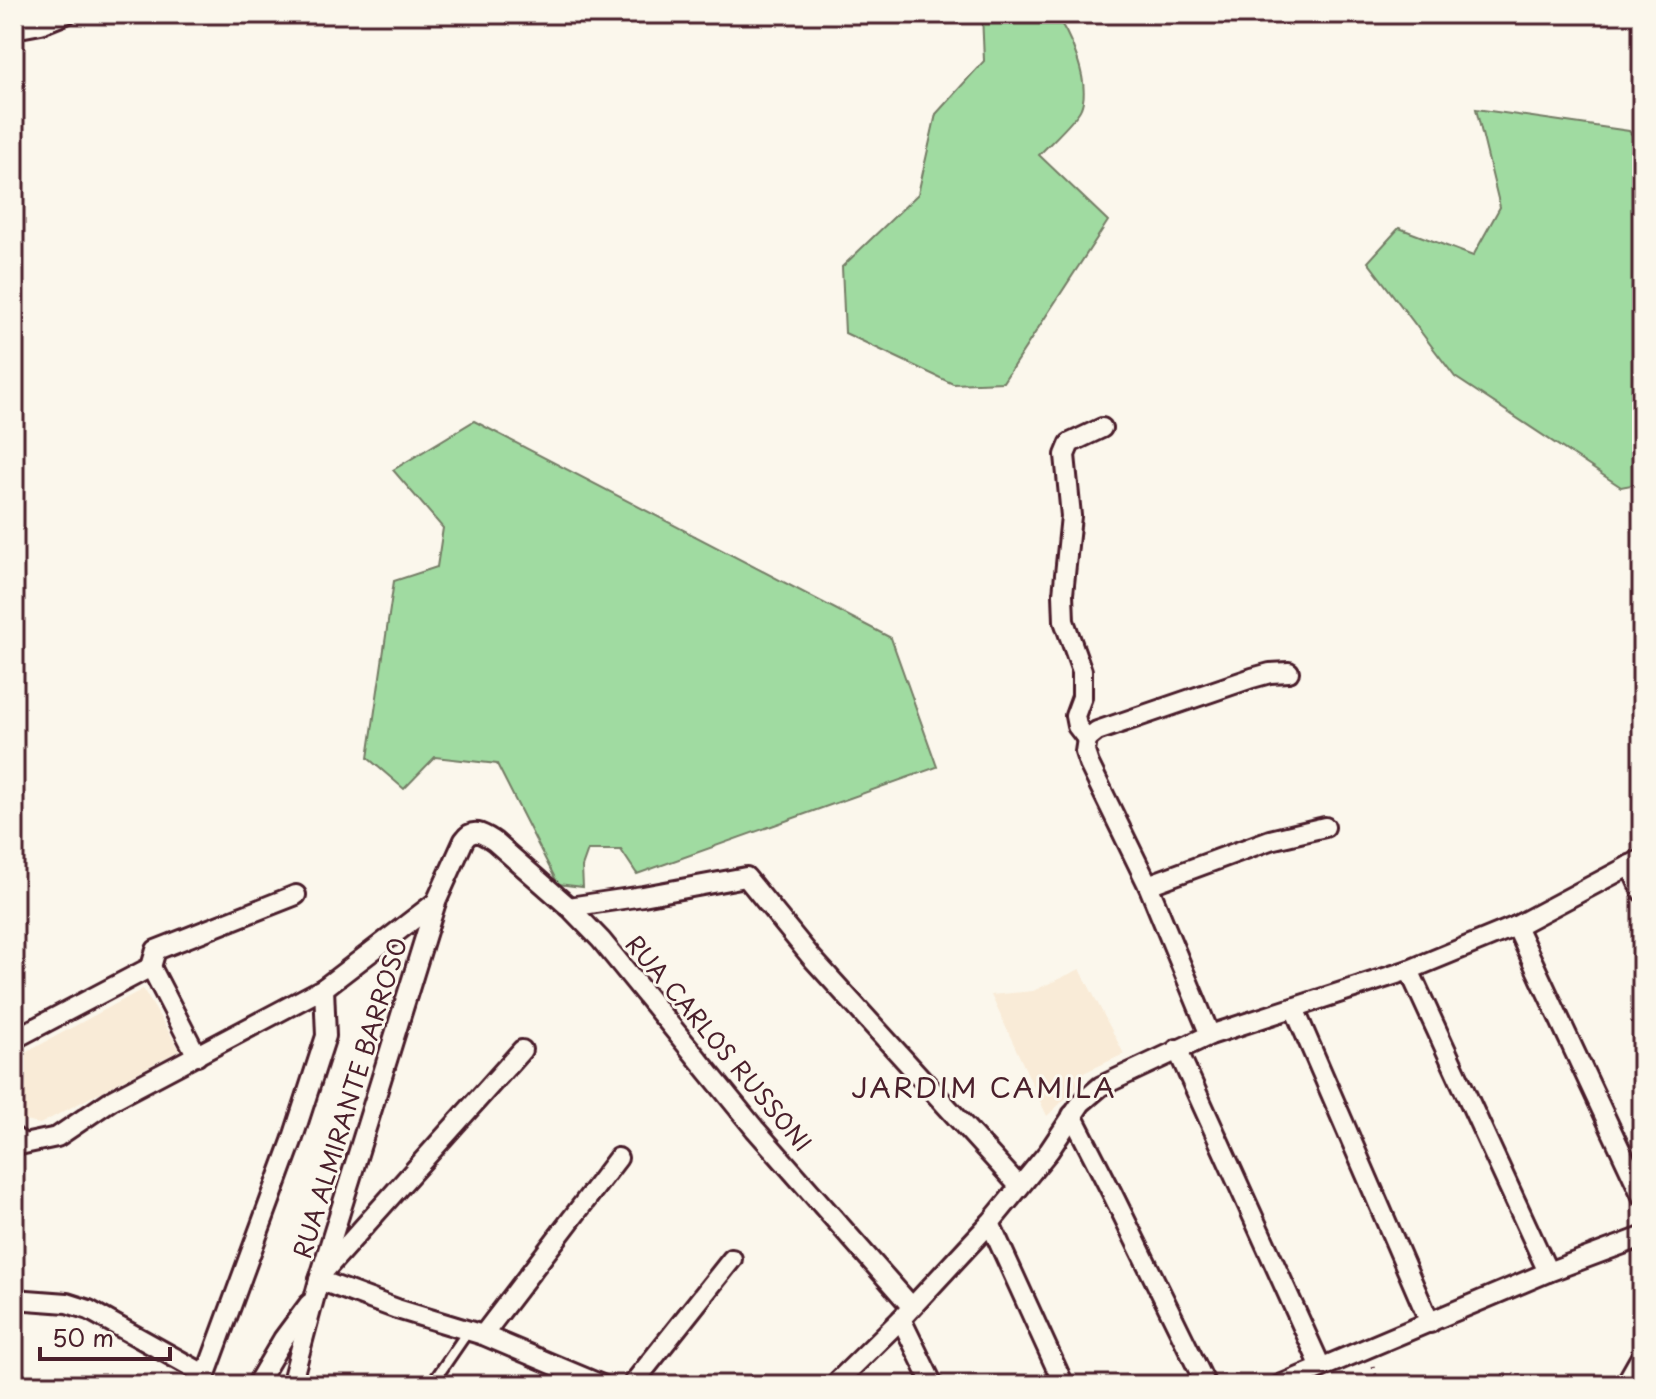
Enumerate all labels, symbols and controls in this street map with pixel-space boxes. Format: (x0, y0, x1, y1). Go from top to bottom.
street label: RUA CARLOS RUSSONI (618, 926, 821, 1159)
street label: RUA ALMIRANTE BARROSO (283, 933, 415, 1262)
district label: JARDIM CAMILA (851, 1065, 1117, 1108)
scale bar (40, 1311, 170, 1361)
text: 50 m (52, 1319, 114, 1355)

